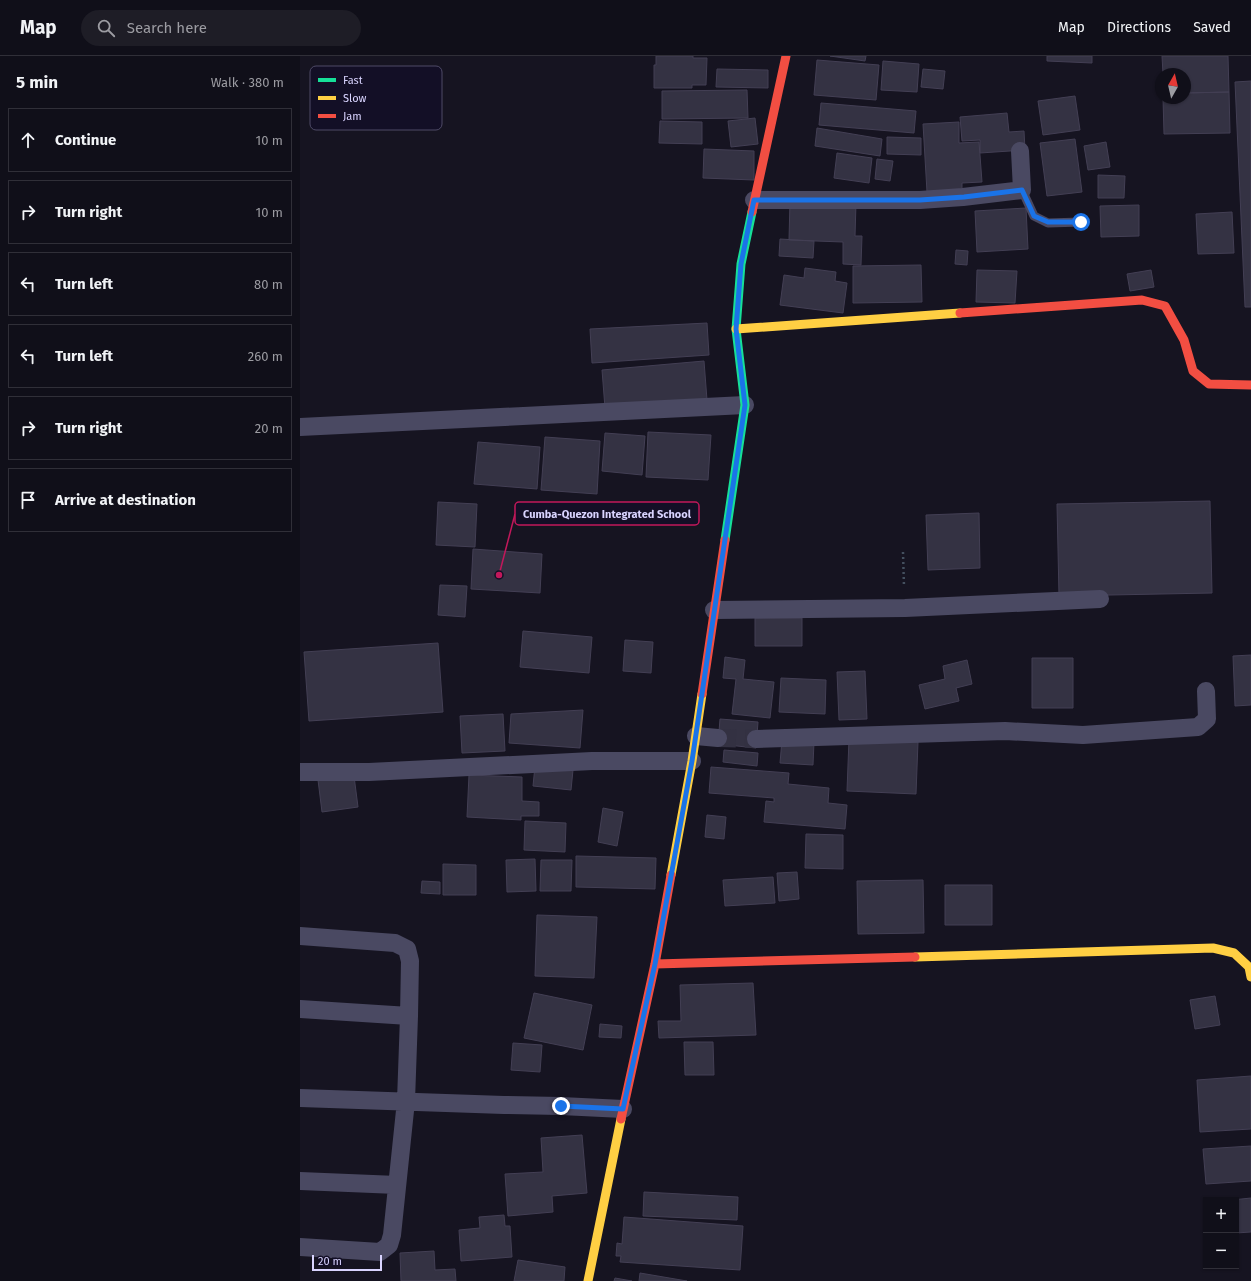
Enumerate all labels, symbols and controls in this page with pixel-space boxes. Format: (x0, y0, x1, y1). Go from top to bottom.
search box (81, 10, 361, 46)
text: Map (20, 16, 57, 39)
icon: search (95, 17, 117, 39)
text: Search here (127, 19, 207, 37)
text: Map (1058, 19, 1085, 36)
text: Directions (1107, 19, 1171, 36)
text: Saved (1193, 19, 1231, 36)
legend (310, 66, 442, 130)
north arrow (1155, 68, 1191, 104)
text: 5 min (16, 72, 58, 93)
text: Fast (343, 74, 363, 87)
text: Walk · 380 m (211, 75, 284, 90)
text: Slow (343, 92, 367, 105)
text: Jam (343, 110, 362, 123)
icon: ahead (17, 129, 39, 151)
text: Continue (55, 131, 116, 149)
text: 10 m (256, 133, 283, 148)
icon: right (17, 201, 39, 223)
text: Turn right (55, 203, 122, 221)
text: 10 m (256, 205, 283, 220)
route start (1072, 213, 1090, 231)
icon: left (17, 273, 39, 295)
text: Turn left (55, 275, 113, 293)
text: 80 m (254, 277, 283, 292)
icon: left (17, 345, 39, 367)
text: Turn left (55, 347, 113, 365)
text: 260 m (248, 349, 283, 364)
icon: right (17, 417, 39, 439)
text: Turn right (55, 419, 122, 437)
text: 20 m (255, 421, 283, 436)
icon: arrive (17, 489, 39, 511)
text: Arrive at destination (55, 491, 196, 509)
callout: Cumba-Quezon Integrated School (515, 502, 699, 525)
text: Cumba-Quezon Integrated School (523, 508, 692, 521)
route end (552, 1097, 570, 1115)
map controls (1203, 1197, 1239, 1269)
button: + (1203, 1197, 1239, 1233)
button: − (1203, 1233, 1239, 1269)
scale bar (312, 1253, 382, 1272)
text: 20 m (318, 1255, 342, 1268)

